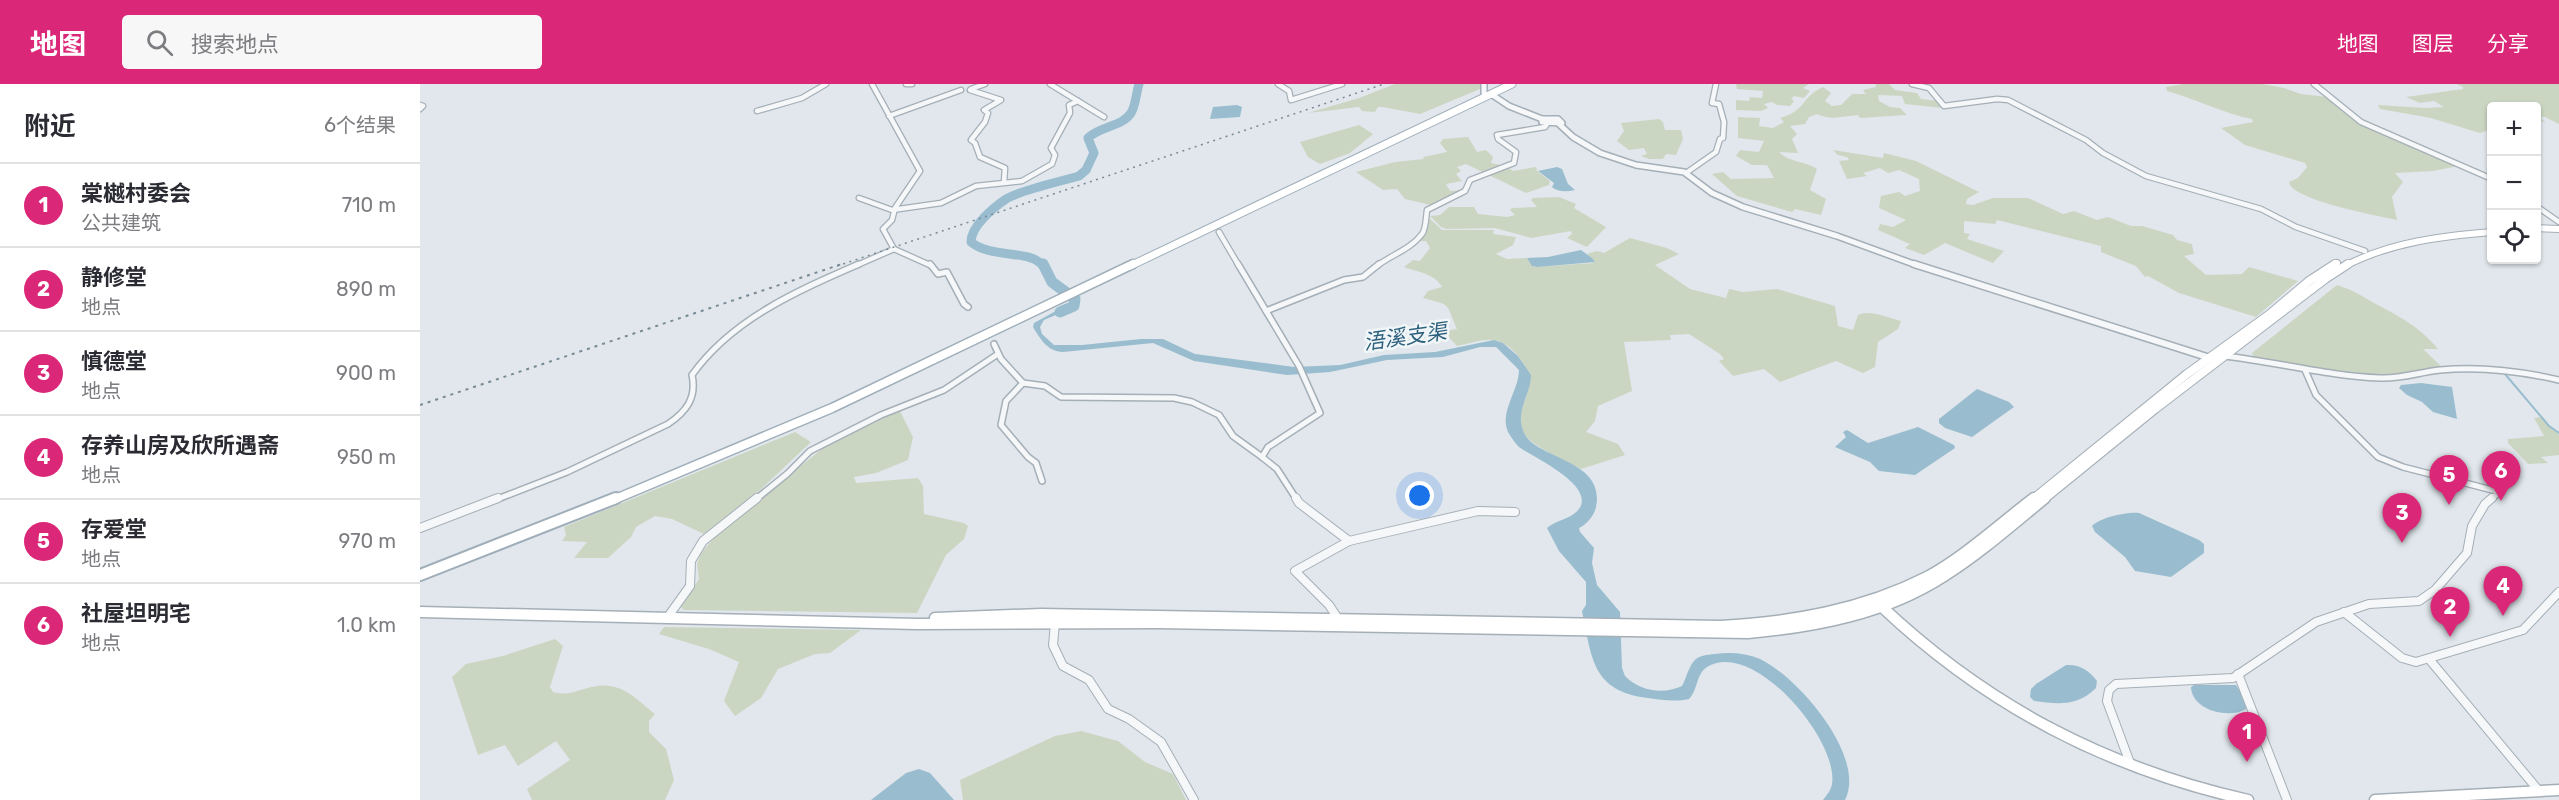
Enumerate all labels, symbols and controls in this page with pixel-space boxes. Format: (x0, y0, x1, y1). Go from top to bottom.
search box (122, 15, 542, 69)
icon: search (143, 26, 176, 59)
text: 地图 (30, 28, 86, 61)
text: 搜索地点 (191, 31, 279, 58)
text: 地图 (2337, 31, 2379, 56)
text: 图层 (2412, 31, 2454, 56)
text: 分享 (2487, 31, 2529, 56)
map controls (2487, 102, 2541, 264)
button: + (2487, 102, 2541, 156)
text: 附近 (24, 111, 76, 142)
text: 6个结果 (324, 113, 396, 137)
button: − (2487, 156, 2541, 210)
text: 棠樾村委会 (81, 180, 191, 207)
text: 1 (39, 193, 48, 217)
text: 710 m (342, 193, 396, 217)
button: locate (2487, 210, 2541, 264)
text: 公共建筑 (81, 211, 161, 235)
text: 静修堂 (81, 264, 147, 291)
text: 2 (37, 277, 50, 301)
text: 890 m (336, 277, 396, 301)
text: 地点 (81, 295, 121, 319)
water label: 浯溪支渠 (1362, 318, 1451, 355)
text: 慎德堂 (81, 348, 147, 375)
text: 3 (37, 361, 50, 385)
text: 900 m (336, 361, 396, 385)
text: 地点 (81, 379, 121, 403)
text: 存养山房及欣所遇斋 (81, 432, 279, 459)
text: 4 (37, 445, 50, 469)
text: 950 m (337, 445, 396, 469)
pin: 6 (2482, 452, 2520, 501)
pin: 5 (2430, 456, 2468, 505)
text: 地点 (81, 463, 121, 487)
your location (1405, 481, 1434, 510)
pin: 3 (2382, 494, 2422, 543)
text: 存爱堂 (81, 516, 147, 543)
text: 5 (37, 529, 50, 553)
text: 970 m (339, 529, 396, 553)
text: 地点 (81, 547, 121, 571)
pin: 4 (2484, 566, 2522, 616)
pin: 2 (2430, 588, 2470, 637)
text: 社屋坦明宅 (81, 600, 191, 627)
text: 6 (37, 613, 50, 637)
text: 1.0 km (337, 613, 396, 637)
text: 地点 (81, 631, 121, 655)
pin: 1 (2228, 712, 2266, 762)

